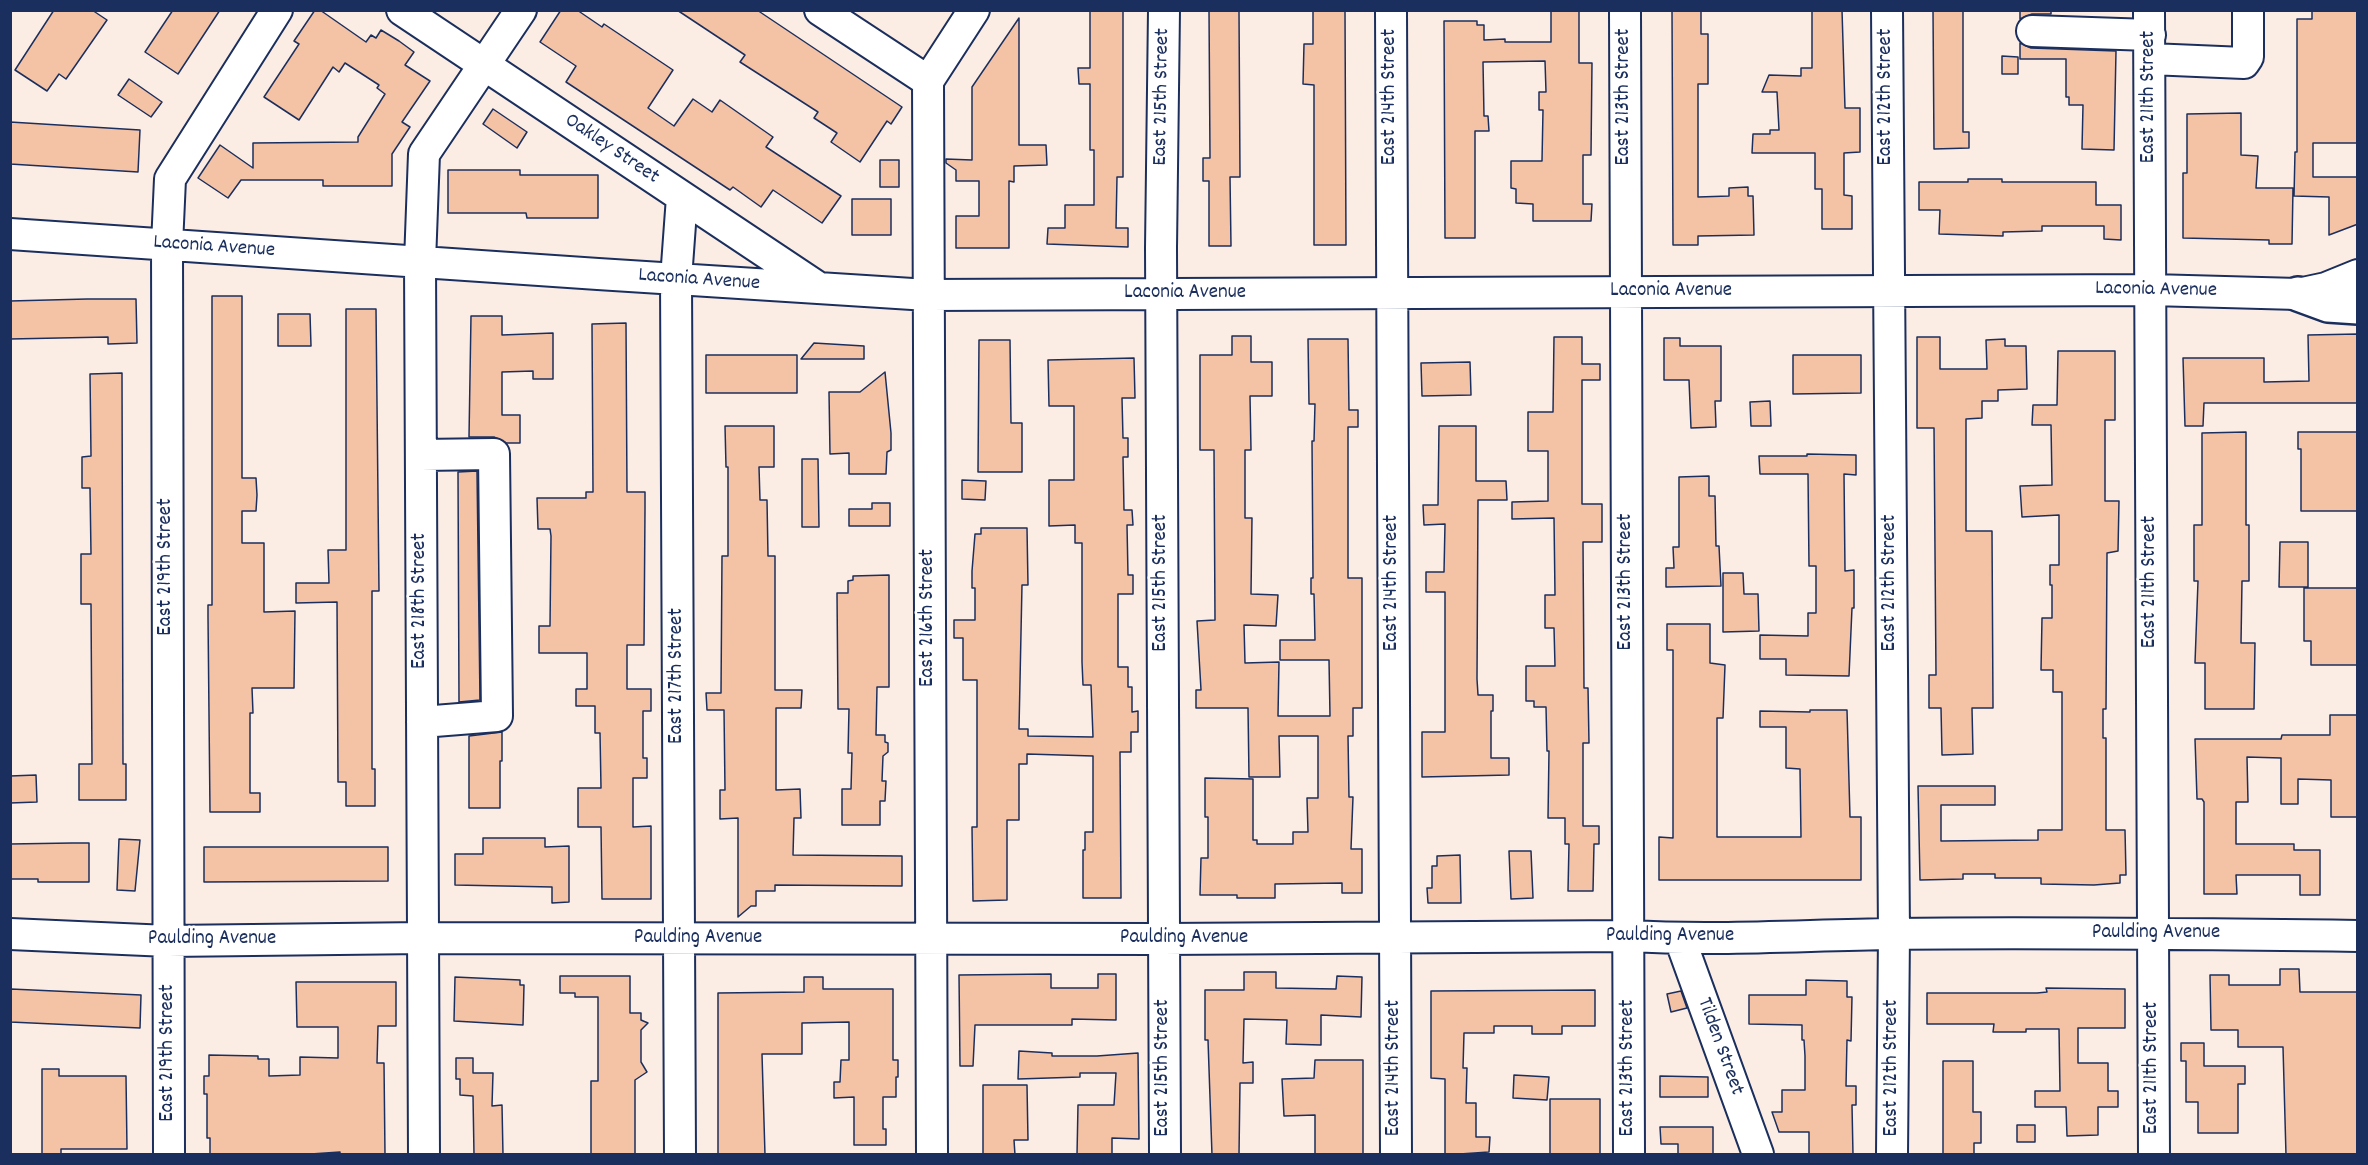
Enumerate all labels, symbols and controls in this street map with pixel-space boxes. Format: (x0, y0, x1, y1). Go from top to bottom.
street label: East 215th Street (1149, 28, 1177, 166)
street label: East 213th Street (1612, 28, 1638, 166)
street label: East 214th Street (1378, 29, 1404, 165)
street label: East 212th Street (1874, 29, 1900, 165)
street label: East 211th Street (2137, 31, 2163, 163)
street label: Oakley Street (559, 109, 663, 191)
street label: Laconia Avenue (152, 231, 276, 265)
street label: Laconia Avenue (637, 264, 761, 298)
street label: Laconia Avenue (2095, 277, 2217, 305)
street label: Laconia Avenue (1610, 279, 1732, 305)
street label: Laconia Avenue (1124, 281, 1246, 307)
street label: East 219th Street (154, 498, 180, 636)
street label: East 213th Street (1614, 513, 1640, 651)
street label: East 215th Street (1149, 514, 1175, 652)
street label: East 214th Street (1380, 515, 1406, 651)
street label: East 212th Street (1878, 515, 1904, 651)
street label: East 211th Street (2138, 516, 2164, 648)
street label: East 218th Street (408, 533, 434, 669)
street label: East 216th Street (916, 549, 942, 687)
street label: East 217th Street (665, 608, 691, 744)
street label: Paulding Avenue (2092, 921, 2220, 947)
street label: Paulding Avenue (1606, 924, 1734, 950)
street label: Paulding Avenue (634, 926, 762, 952)
street label: Paulding Avenue (1120, 926, 1248, 952)
street label: Paulding Avenue (148, 927, 276, 953)
street label: East 219th Street (156, 984, 182, 1122)
street label: Tilden Street (1690, 995, 1748, 1099)
street label: East 215th Street (1151, 999, 1177, 1137)
street label: East 213th Street (1616, 999, 1642, 1137)
street label: East 214th Street (1382, 1000, 1408, 1136)
street label: East 212th Street (1880, 1000, 1906, 1136)
street label: East 211th Street (2140, 1002, 2166, 1134)

